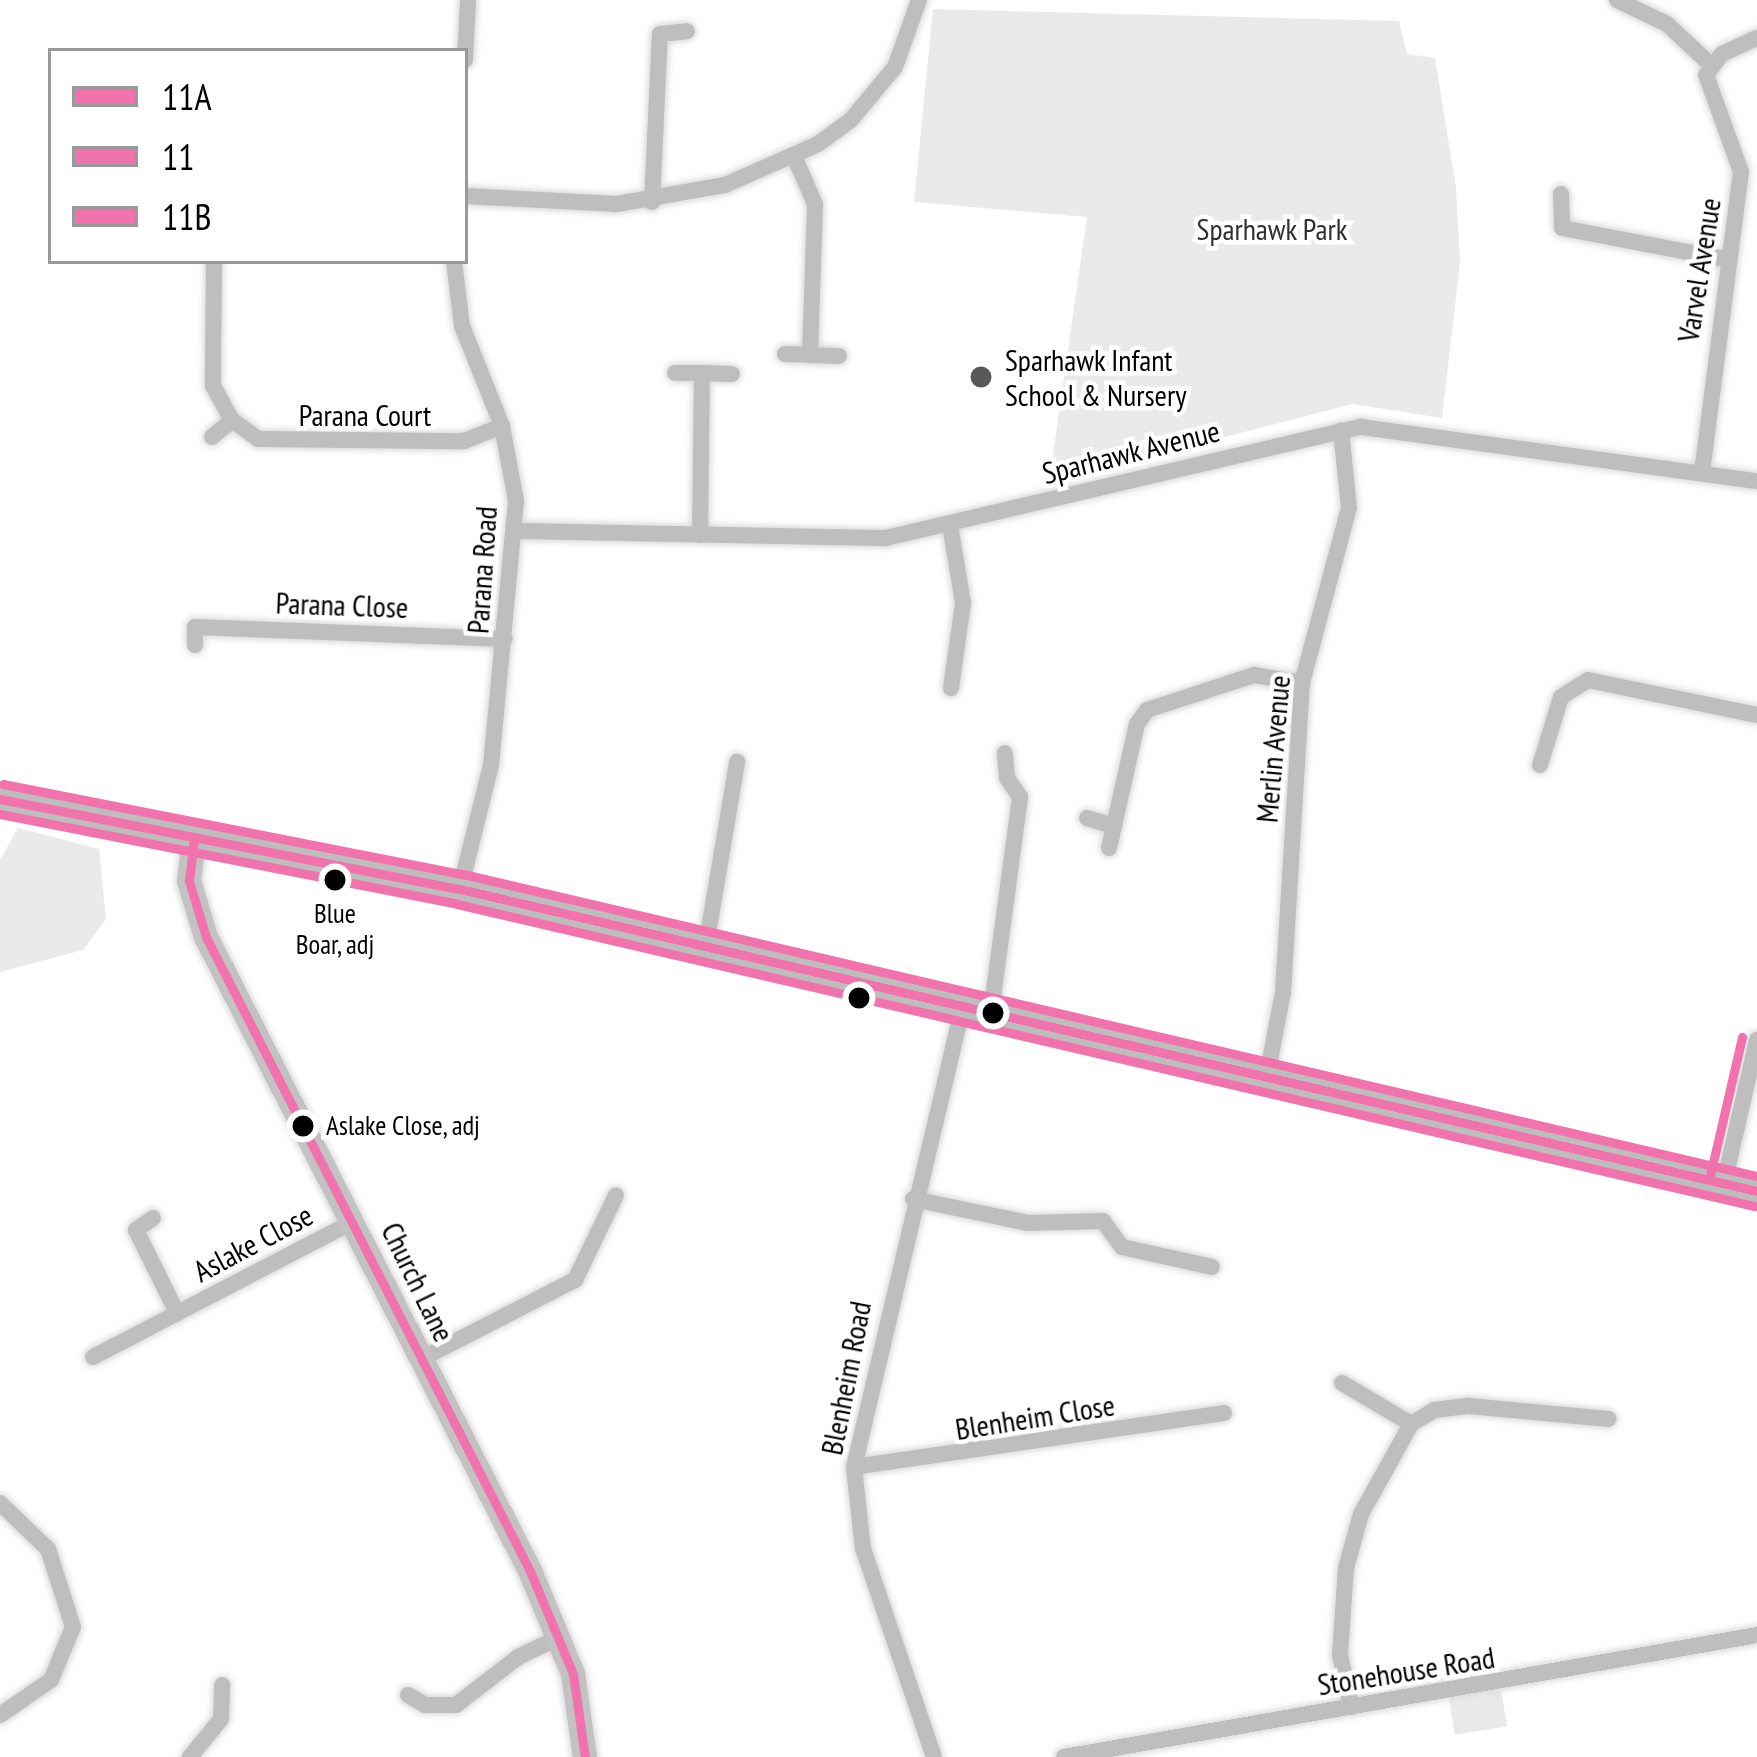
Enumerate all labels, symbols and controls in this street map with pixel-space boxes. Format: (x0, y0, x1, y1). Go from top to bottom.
legend (48, 48, 468, 264)
text: 11A (162, 73, 211, 120)
text: 11 (162, 133, 194, 180)
text: 11B (162, 193, 211, 240)
street label: Varvel Avenue (1670, 195, 1728, 345)
park label: Sparhawk Park (1196, 211, 1348, 247)
place label: Sparhawk Infant School & Nursery (1005, 342, 1186, 412)
marker: Sparhawk Infant School & Nursery (968, 364, 994, 390)
street label: Parana Court (299, 397, 431, 433)
street label: Sparhawk Avenue (1038, 412, 1224, 492)
street label: Parana Road (460, 505, 504, 635)
street label: Parana Close (275, 585, 409, 625)
street label: Merlin Avenue (1249, 673, 1297, 825)
marker: Blue Boar, adj (324, 869, 346, 891)
place label: Blue Boar, adj (295, 897, 375, 960)
unlabelled marker (848, 987, 870, 1009)
unlabelled marker (982, 1002, 1004, 1024)
place label: Aslake Close, adj (326, 1110, 482, 1142)
marker: Aslake Close, adj (292, 1115, 314, 1137)
street label: Aslake Close (187, 1197, 319, 1289)
street label: Church Lane (374, 1217, 462, 1347)
street label: Blenheim Road (813, 1298, 879, 1458)
street label: Blenheim Close (953, 1387, 1117, 1447)
street label: Stonehouse Road (1315, 1639, 1497, 1703)

